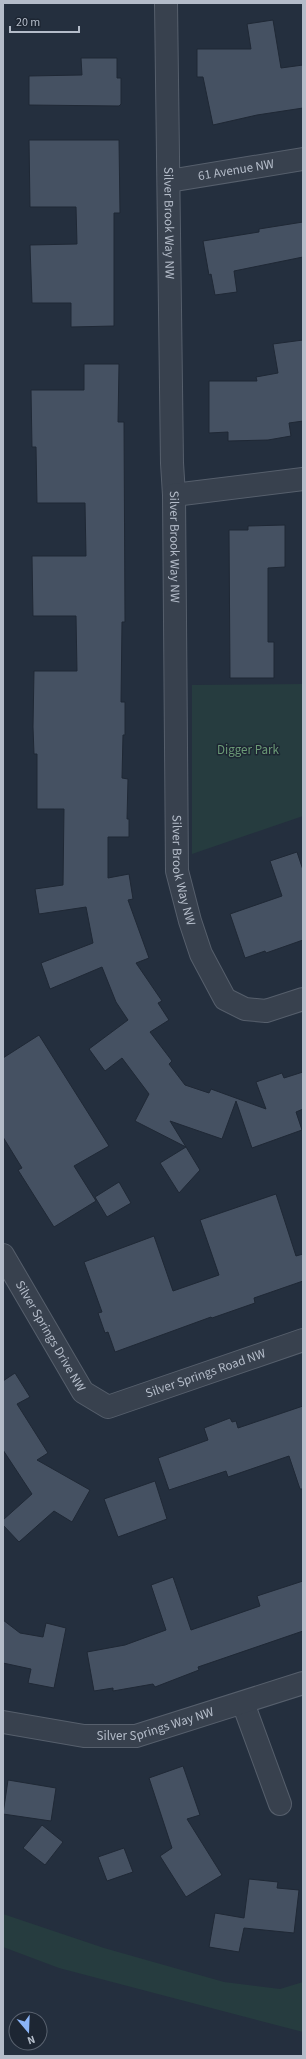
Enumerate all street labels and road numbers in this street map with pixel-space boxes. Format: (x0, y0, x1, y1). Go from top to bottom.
street label: 61 Avenue NW (197, 155, 276, 185)
street label: Silver Brook Way NW (159, 167, 179, 279)
street label: Silver Brook Way NW (165, 490, 184, 603)
street label: Silver Brook Way NW (168, 815, 200, 927)
street label: Silver Springs Drive NW (11, 1277, 90, 1395)
street label: Silver Springs Road NW (143, 1344, 268, 1402)
street label: Silver Springs Way NW (96, 1703, 216, 1745)

